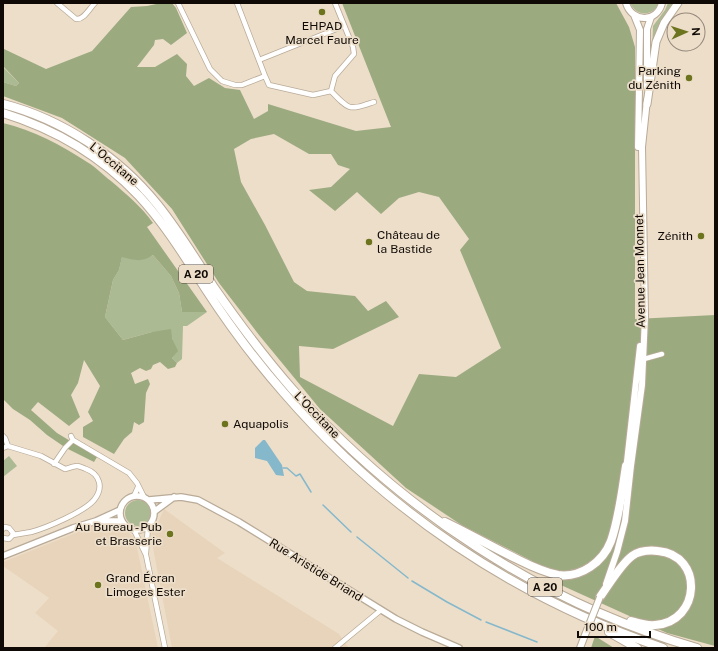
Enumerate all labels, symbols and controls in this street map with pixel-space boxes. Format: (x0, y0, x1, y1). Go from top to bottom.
marker: EHPAD Marcel Faure (317, 7, 327, 17)
north arrow (666, 12, 706, 52)
place label: EHPAD Marcel Faure (285, 19, 359, 47)
text: N (690, 27, 702, 36)
place label: Parking du Zénith (628, 64, 681, 92)
marker: Parking du Zénith (684, 73, 694, 83)
street label: L'Occitane (87, 140, 141, 189)
street label: Avenue Jean Monnet (632, 213, 648, 328)
place label: Château de la Bastide (377, 228, 440, 256)
place label: Zénith (657, 229, 693, 243)
marker: Zénith (696, 231, 706, 241)
marker: Château de la Bastide (364, 237, 374, 247)
road number: A 20 (179, 265, 213, 283)
street label: L'Occitane (291, 389, 343, 441)
place label: Aquapolis (233, 417, 289, 431)
marker: Aquapolis (220, 419, 230, 429)
place label: Au Bureau - Pub et Brasserie (75, 520, 162, 548)
marker: Au Bureau - Pub et Brasserie (165, 529, 175, 539)
street label: Rue Aristide Briand (267, 536, 365, 604)
place label: Grand Écran Limoges Ester (106, 571, 186, 599)
road number: A 20 (528, 578, 562, 596)
marker: Grand Écran Limoges Ester (93, 580, 103, 590)
scale bar (578, 613, 650, 639)
text: 100 m (584, 620, 617, 634)

